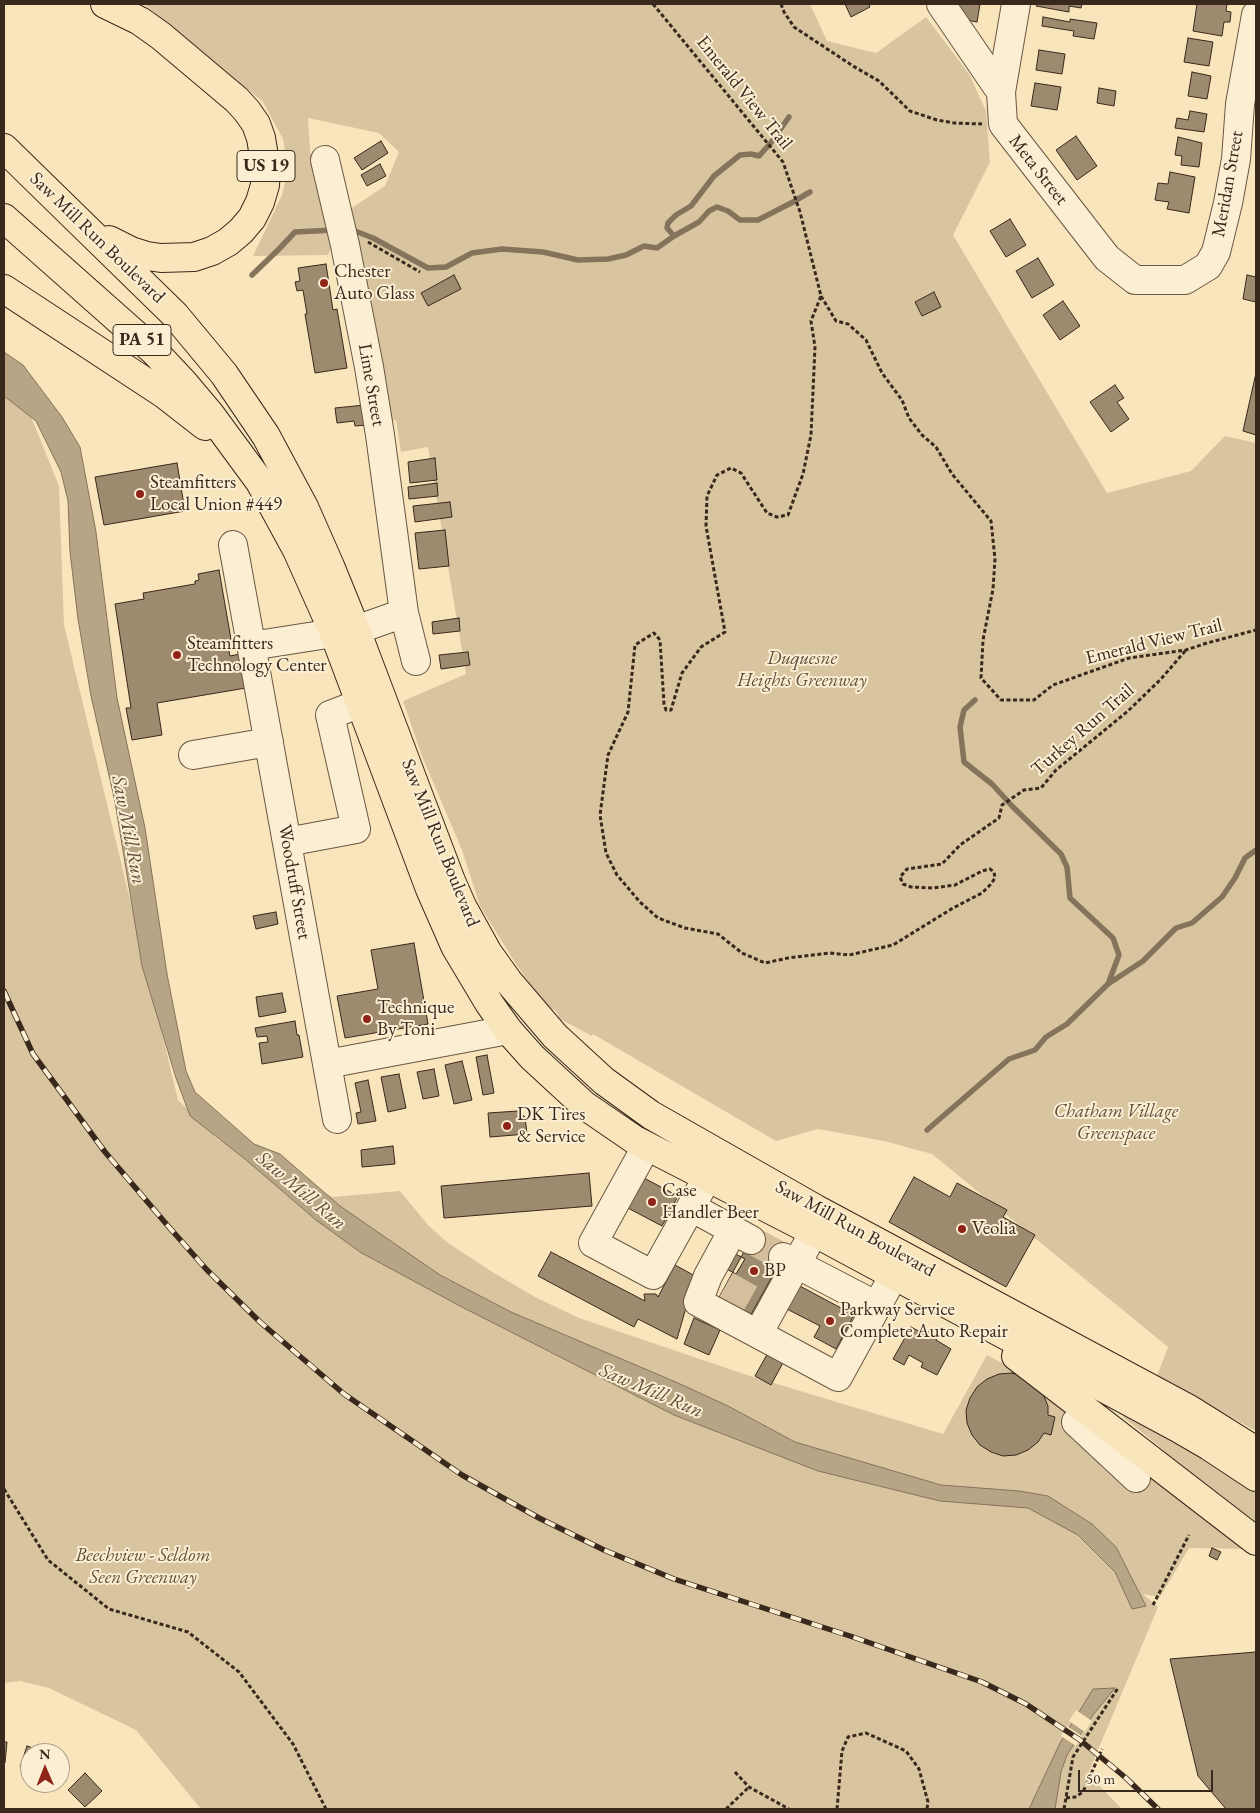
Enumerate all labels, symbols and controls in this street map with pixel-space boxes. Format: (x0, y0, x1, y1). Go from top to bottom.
street label: Emerald View Trail (691, 31, 797, 155)
street label: Meridan Street (1207, 129, 1249, 239)
street label: Meta Street (1003, 130, 1073, 210)
road number: US 19 (237, 150, 295, 182)
street label: Saw Mill Run Boulevard (25, 168, 169, 308)
place label: Chester Auto Glass (334, 261, 415, 305)
marker: Chester Auto Glass (318, 277, 330, 289)
road number: PA 51 (113, 324, 171, 356)
street label: Lime Street (353, 342, 389, 428)
place label: Steamfitters Local Union #449 (150, 472, 282, 516)
marker: Steamfitters Local Union #449 (134, 488, 146, 500)
street label: Emerald View Trail (1083, 614, 1225, 670)
place label: Steamfitters Technology Center (187, 633, 327, 677)
park label: Duquesne Heights Greenway (737, 648, 867, 692)
marker: Steamfitters Technology Center (171, 649, 183, 661)
street label: Turkey Run Trail (1027, 679, 1139, 781)
street label: Saw Mill Run Boulevard (396, 756, 484, 930)
water label: Saw Mill Run (106, 774, 150, 886)
street label: Woodruff Street (273, 823, 315, 941)
place label: Technique By Toni (377, 997, 455, 1041)
marker: Technique By Toni (361, 1013, 373, 1025)
park label: Chatham Village Greenspace (1054, 1101, 1178, 1145)
place label: DK Tires & Service (517, 1104, 585, 1148)
marker: DK Tires & Service (501, 1120, 513, 1132)
water label: Saw Mill Run (251, 1146, 351, 1236)
street label: Saw Mill Run Boulevard (771, 1176, 939, 1282)
place label: Case Handler Beer (662, 1180, 759, 1224)
marker: Case Handler Beer (646, 1196, 658, 1208)
place label: Veolia (972, 1218, 1016, 1240)
marker: Veolia (956, 1223, 968, 1235)
place label: BP (764, 1260, 786, 1282)
marker: BP (748, 1265, 760, 1277)
place label: Parkway Service Complete Auto Repair (840, 1299, 1008, 1343)
marker: Parkway Service Complete Auto Repair (824, 1315, 836, 1327)
water label: Saw Mill Run (596, 1358, 706, 1424)
park label: Beechview - Seldom Seen Greenway (76, 1545, 210, 1589)
north arrow (20, 1743, 70, 1793)
text: N (39, 1745, 51, 1763)
scale bar (1080, 1760, 1215, 1792)
text: 50 m (1086, 1769, 1115, 1788)

